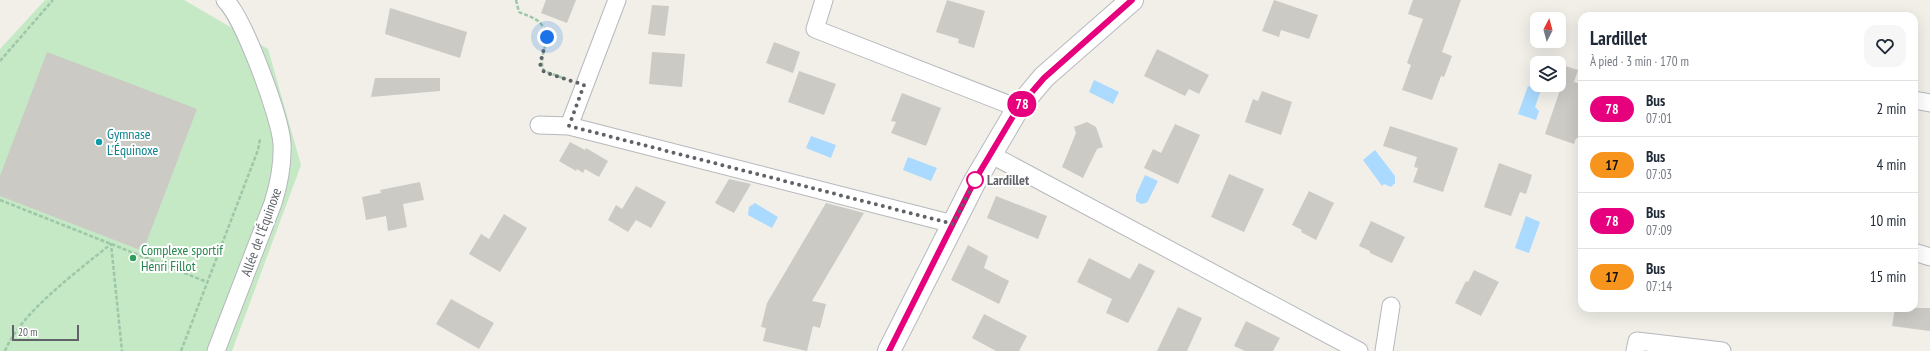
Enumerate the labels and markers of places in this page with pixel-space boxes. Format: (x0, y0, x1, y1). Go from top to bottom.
place label: Gymnase L'Équinoxe (107, 125, 159, 159)
marker: Gymnase L'Équinoxe (94, 137, 104, 147)
marker: Lardillet (966, 171, 984, 189)
place label: Lardillet (987, 171, 1029, 189)
place label: Complexe sportif Henri Fillot (141, 241, 223, 275)
marker: Complexe sportif Henri Fillot (128, 253, 138, 263)

